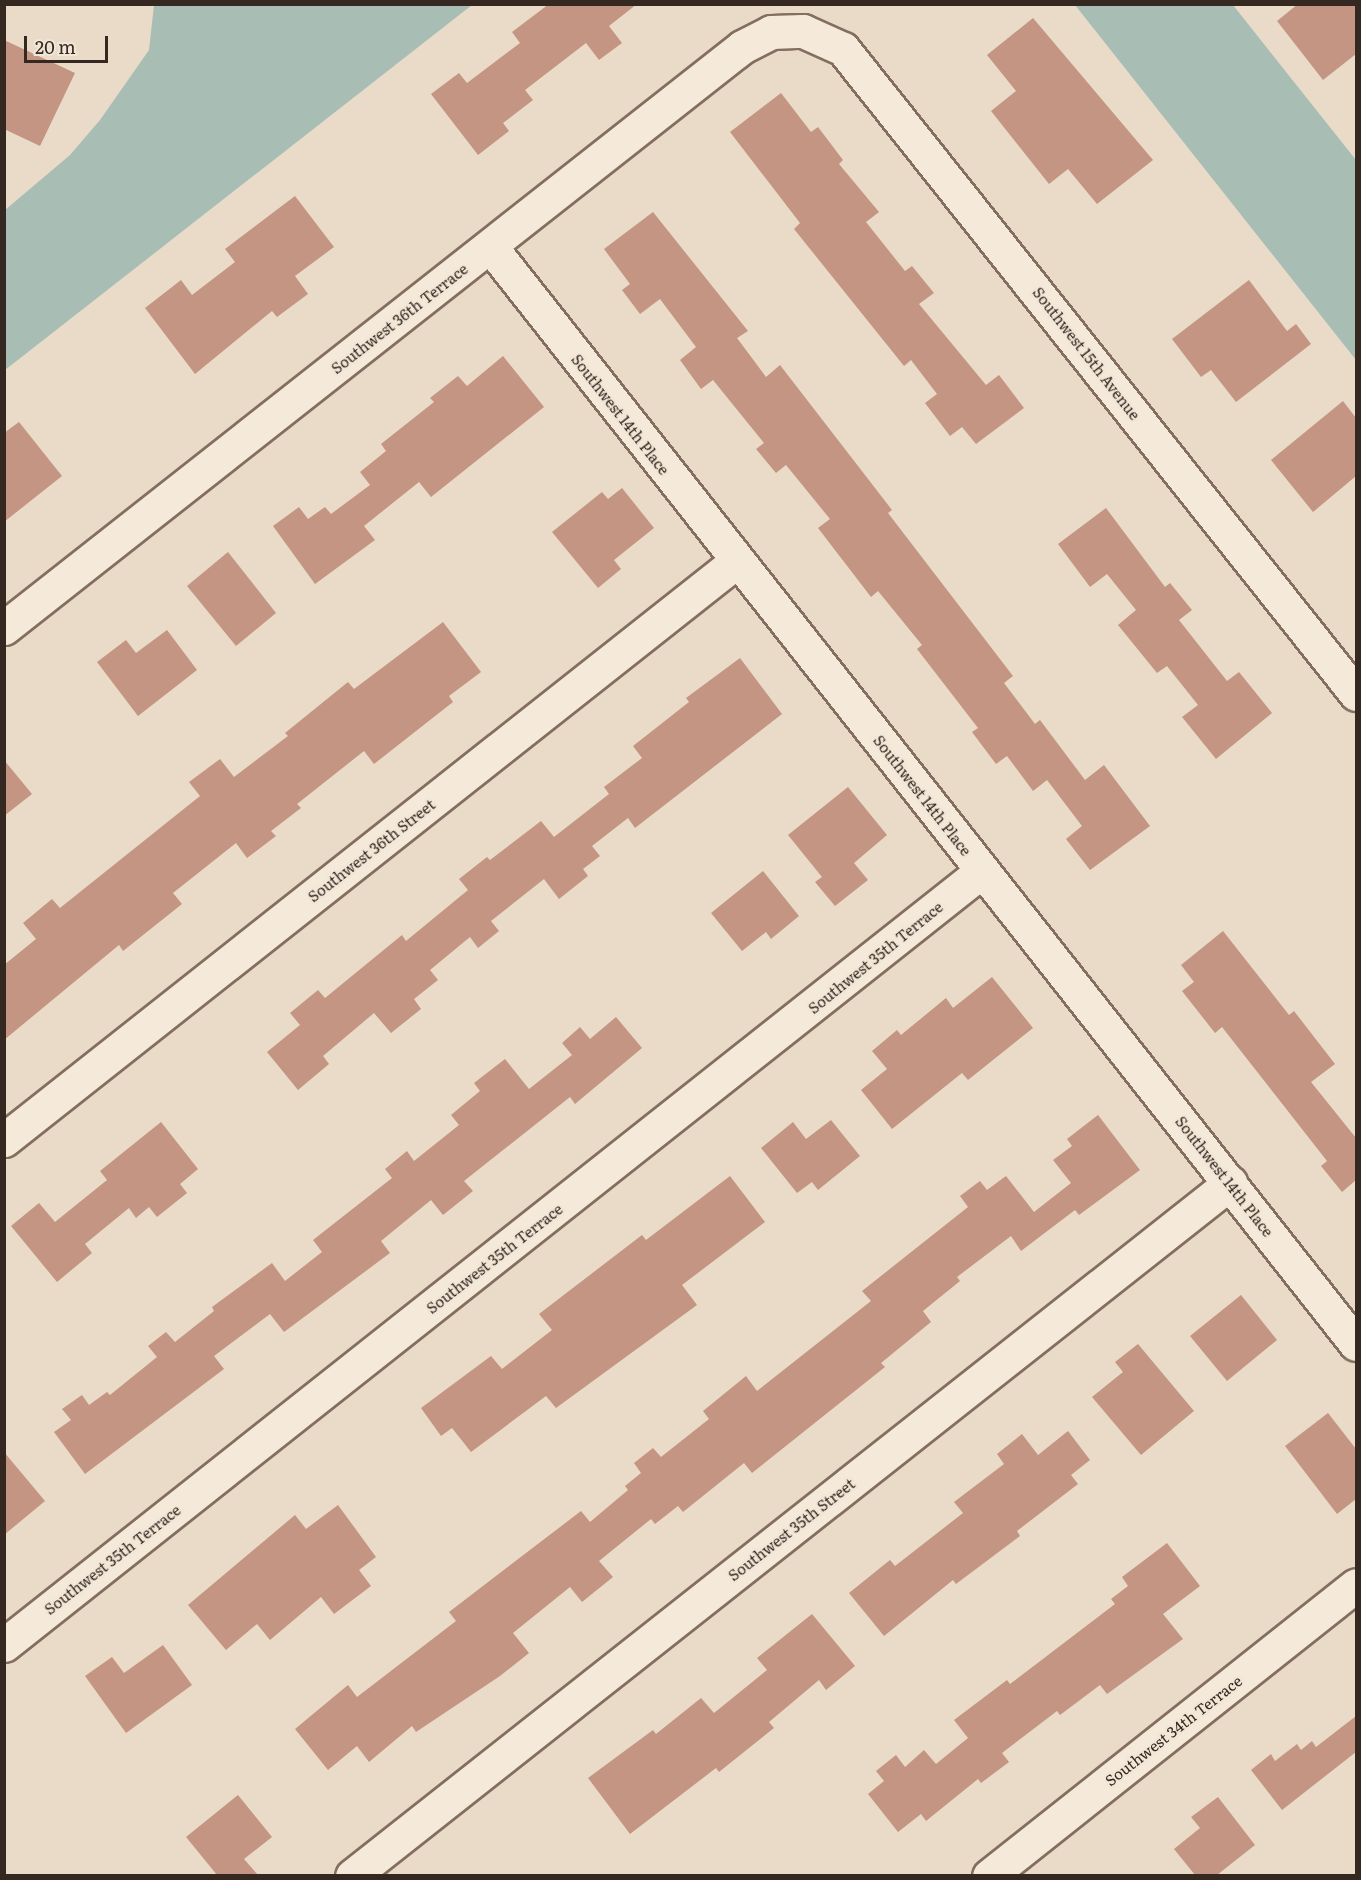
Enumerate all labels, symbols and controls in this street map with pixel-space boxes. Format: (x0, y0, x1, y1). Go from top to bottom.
scale bar (27, 24, 111, 62)
text: 20 m (35, 33, 76, 60)
street label: Southwest 36th Terrace (327, 259, 471, 377)
street label: Southwest 15th Avenue (1030, 283, 1144, 423)
street label: Southwest 14th Place (568, 350, 674, 478)
street label: Southwest 14th Place (870, 731, 976, 859)
street label: Southwest 36th Street (304, 795, 438, 905)
street label: Southwest 35th Terrace (804, 897, 946, 1017)
street label: Southwest 14th Place (1172, 1112, 1278, 1240)
street label: Southwest 35th Terrace (422, 1199, 566, 1317)
street label: Southwest 35th Street (724, 1474, 858, 1584)
street label: Southwest 35th Terrace (40, 1500, 184, 1618)
street label: Southwest 34th Terrace (1101, 1671, 1245, 1789)

